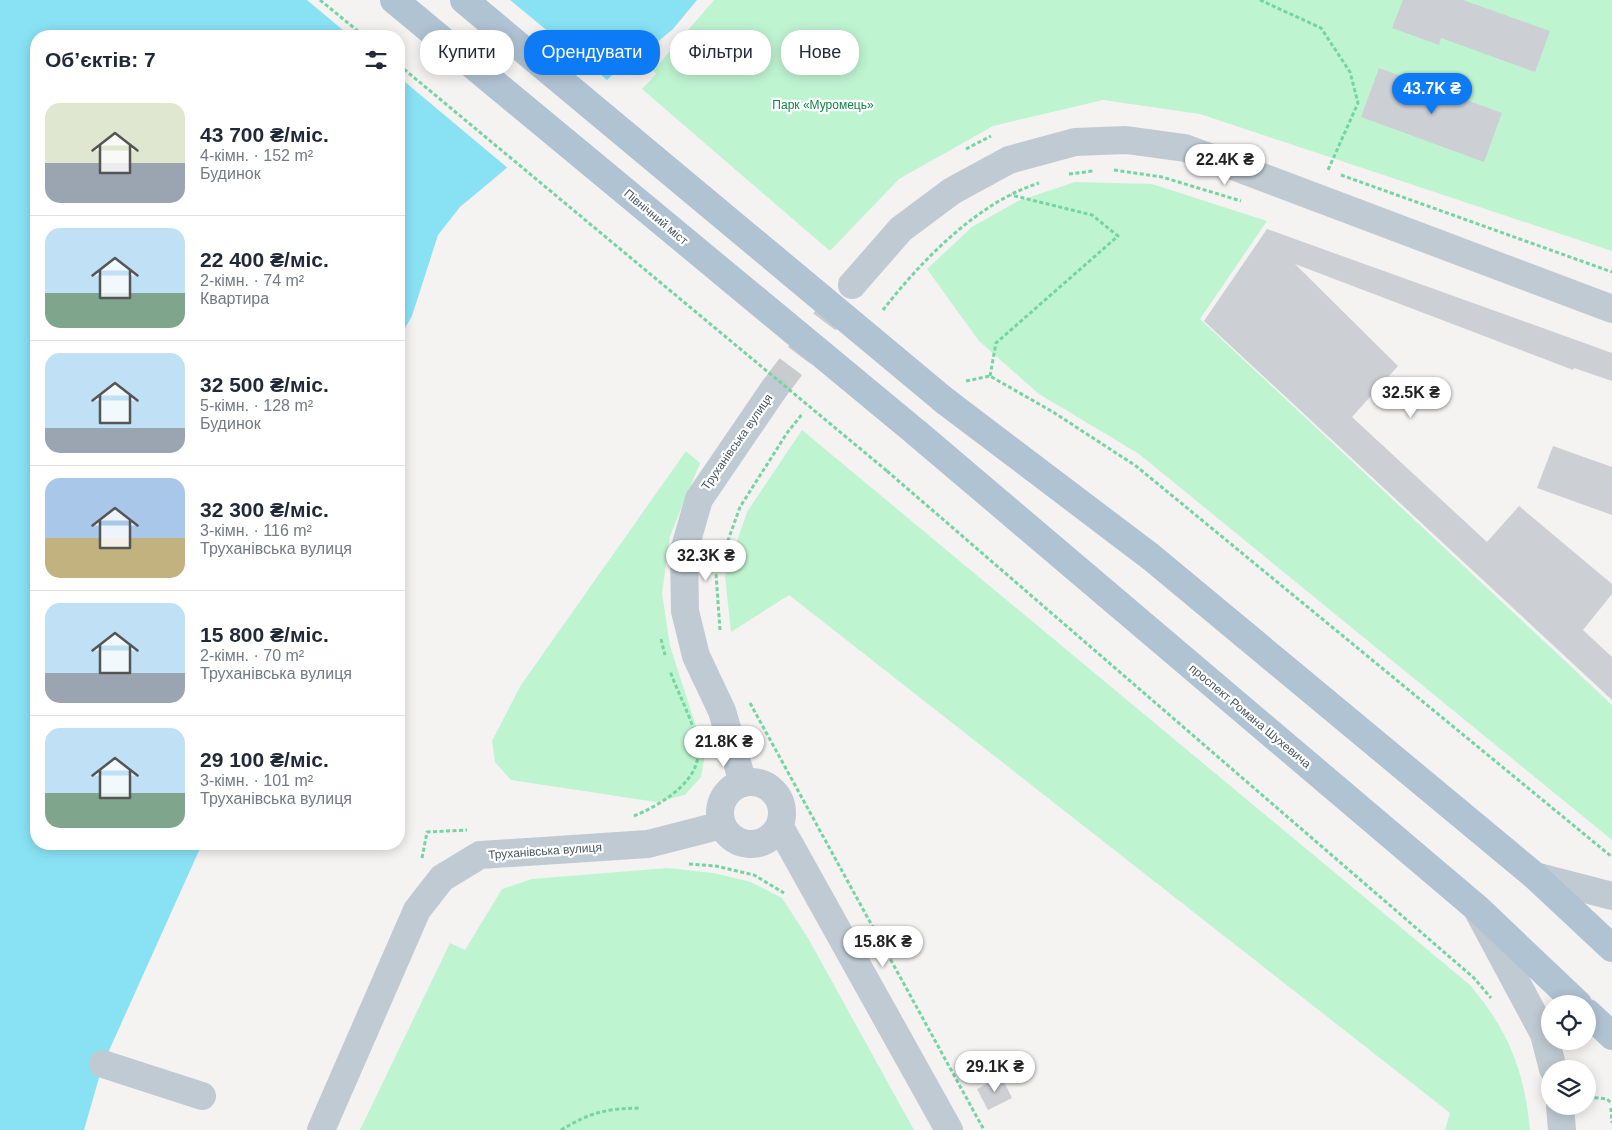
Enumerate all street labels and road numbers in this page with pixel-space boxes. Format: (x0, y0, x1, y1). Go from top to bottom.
street label: Північний міст (621, 186, 691, 248)
street label: Труханівська вулиця (699, 391, 775, 493)
street label: проспект Романа Шухевича (1186, 661, 1314, 771)
street label: Труханівська вулиця (488, 840, 602, 862)

